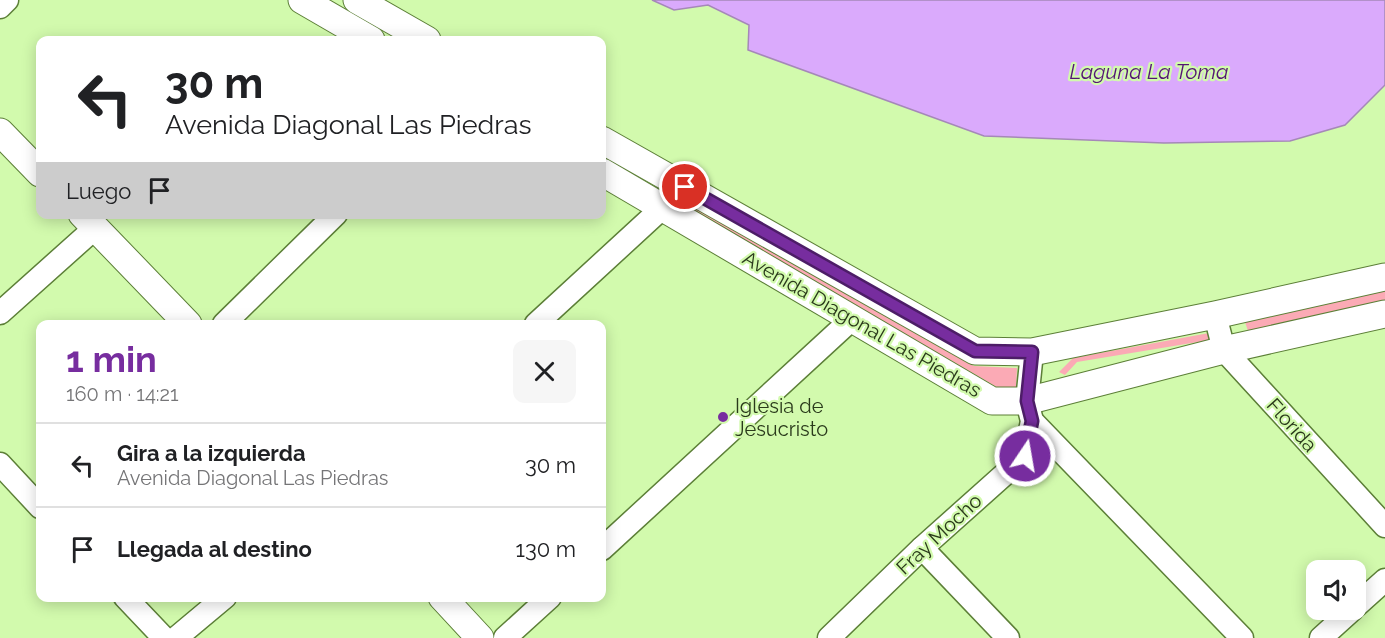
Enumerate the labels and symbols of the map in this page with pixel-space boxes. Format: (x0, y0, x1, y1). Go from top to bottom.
water label: Laguna La Toma (1069, 59, 1229, 84)
pin (659, 161, 710, 212)
street label: Avenida Diagonal Las Piedras (738, 246, 986, 402)
street label: Florida (1262, 393, 1322, 457)
place label: Iglesia de Jesucristo (735, 394, 828, 441)
marker: Iglesia de Jesucristo (716, 410, 730, 424)
position arrow (993, 424, 1057, 488)
street label: Fray Mocho (891, 488, 987, 580)

